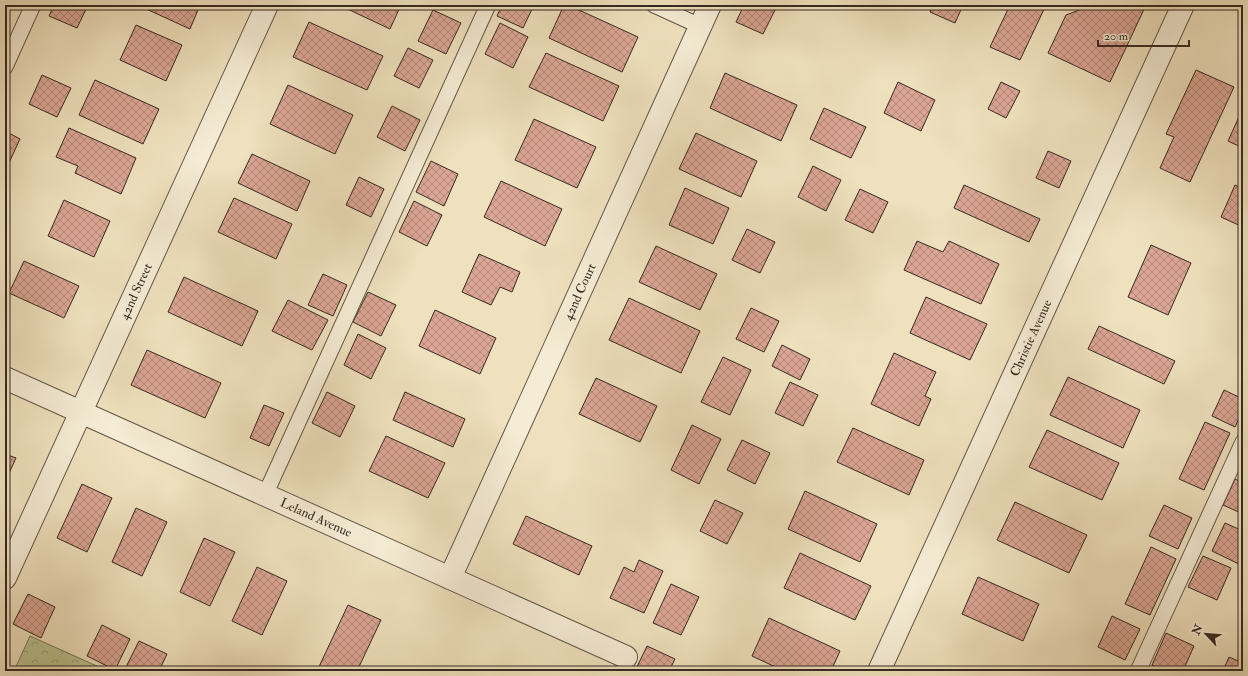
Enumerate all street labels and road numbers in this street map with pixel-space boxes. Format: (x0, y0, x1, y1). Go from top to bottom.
street label: 42nd Street (116, 261, 156, 322)
street label: 42nd Court (560, 261, 600, 323)
street label: Christie Avenue (1007, 297, 1056, 379)
street label: Leland Avenue (278, 495, 355, 541)

